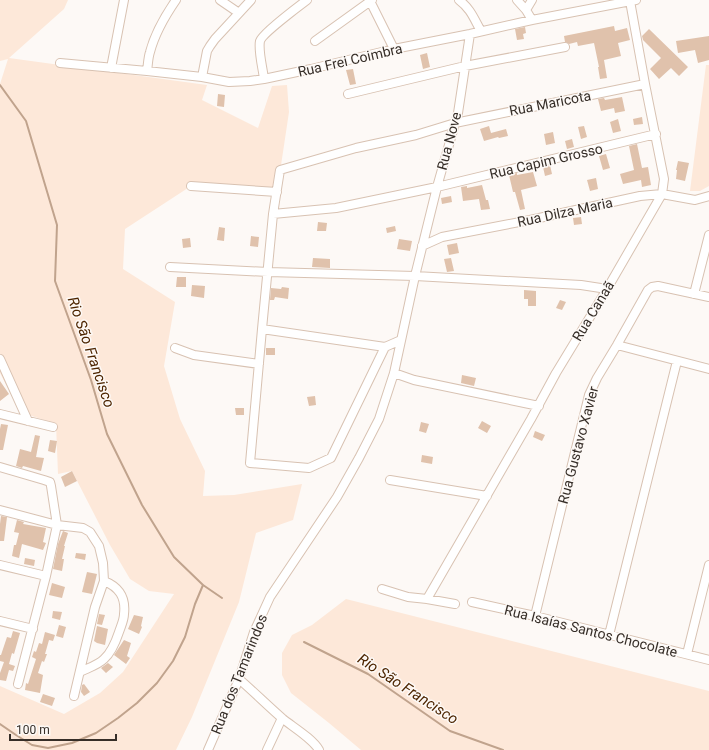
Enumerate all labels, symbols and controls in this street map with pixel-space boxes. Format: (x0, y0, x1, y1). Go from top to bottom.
street label: Rua Frei Coimbra (296, 40, 404, 80)
street label: Rua Maricota (508, 87, 592, 119)
street label: Rua Nove (434, 110, 464, 172)
street label: Rua Capim Grosso (488, 140, 604, 182)
street label: Rua Dilza Maria (516, 194, 614, 230)
street label: Rua Canaã (569, 278, 617, 344)
water label: Rio São Francisco (64, 294, 118, 410)
street label: Rua Gustavo Xavier (555, 384, 601, 505)
street label: Rua Isaías Santos Chocolate (503, 602, 679, 660)
street label: Rua dos Tamarindos (208, 612, 270, 736)
water label: Rio São Francisco (354, 650, 462, 728)
scale bar (10, 716, 116, 742)
text: 100 m (16, 723, 50, 737)

